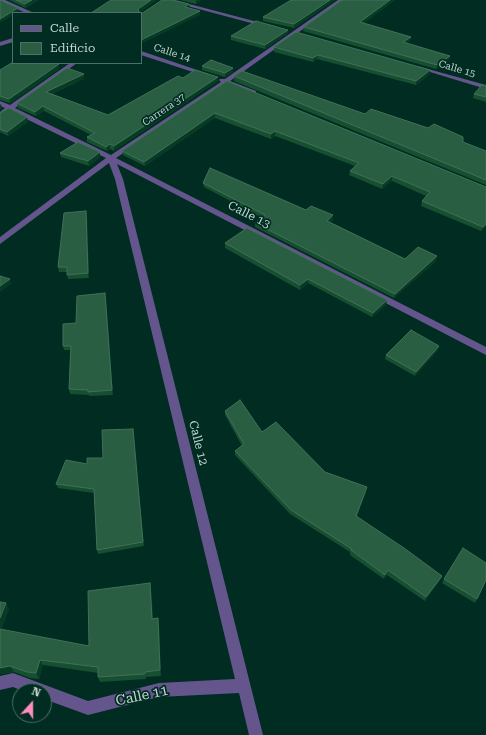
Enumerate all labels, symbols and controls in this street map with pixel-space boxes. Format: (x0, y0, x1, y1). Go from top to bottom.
legend (12, 12, 142, 64)
text: Calle (50, 21, 79, 35)
text: Edificio (50, 41, 95, 55)
street label: Calle 14 (152, 41, 192, 65)
street label: Calle 15 (437, 58, 477, 80)
street label: Carrera 37 (140, 91, 188, 129)
street label: Calle 13 (225, 198, 273, 232)
street label: Calle 12 (185, 419, 211, 467)
street label: Calle 11 (114, 682, 170, 710)
north arrow (12, 683, 52, 723)
text: N (30, 685, 42, 700)

